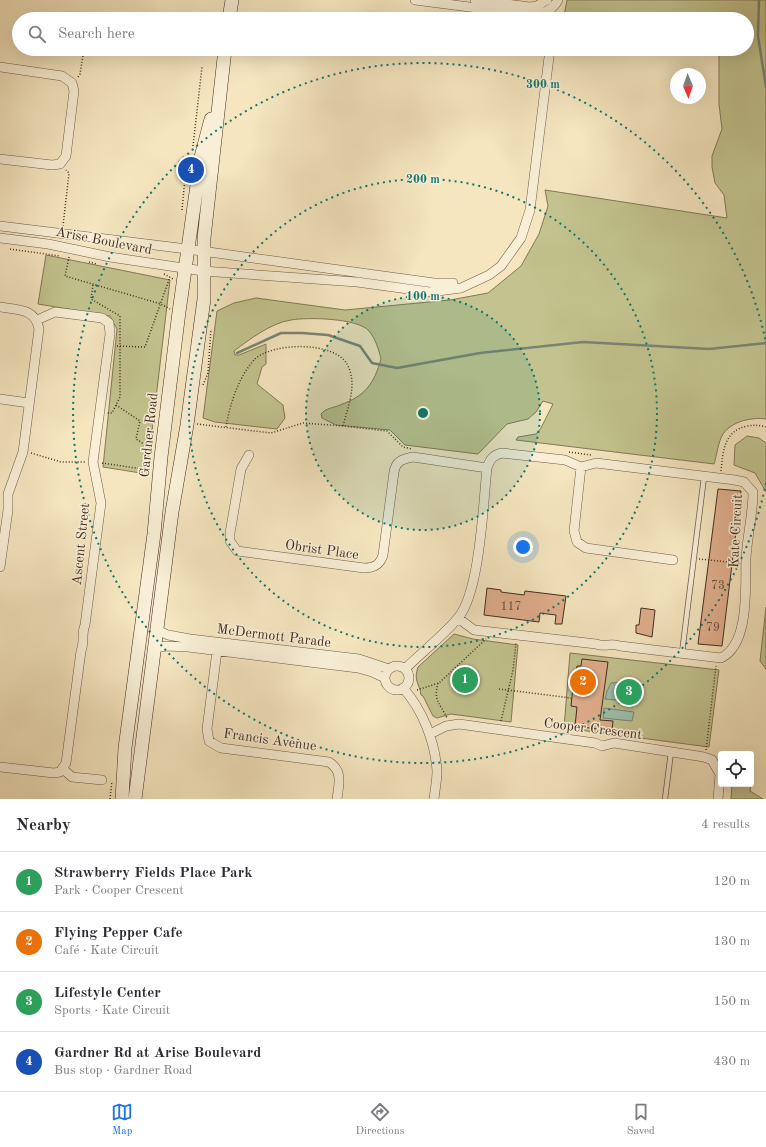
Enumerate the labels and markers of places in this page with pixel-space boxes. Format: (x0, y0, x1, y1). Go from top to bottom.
pin: 4 (178, 155, 204, 185)
centre of rings (416, 406, 430, 420)
pin: 1 (452, 665, 478, 695)
pin: 2 (570, 667, 596, 697)
pin: 3 (616, 677, 642, 707)

